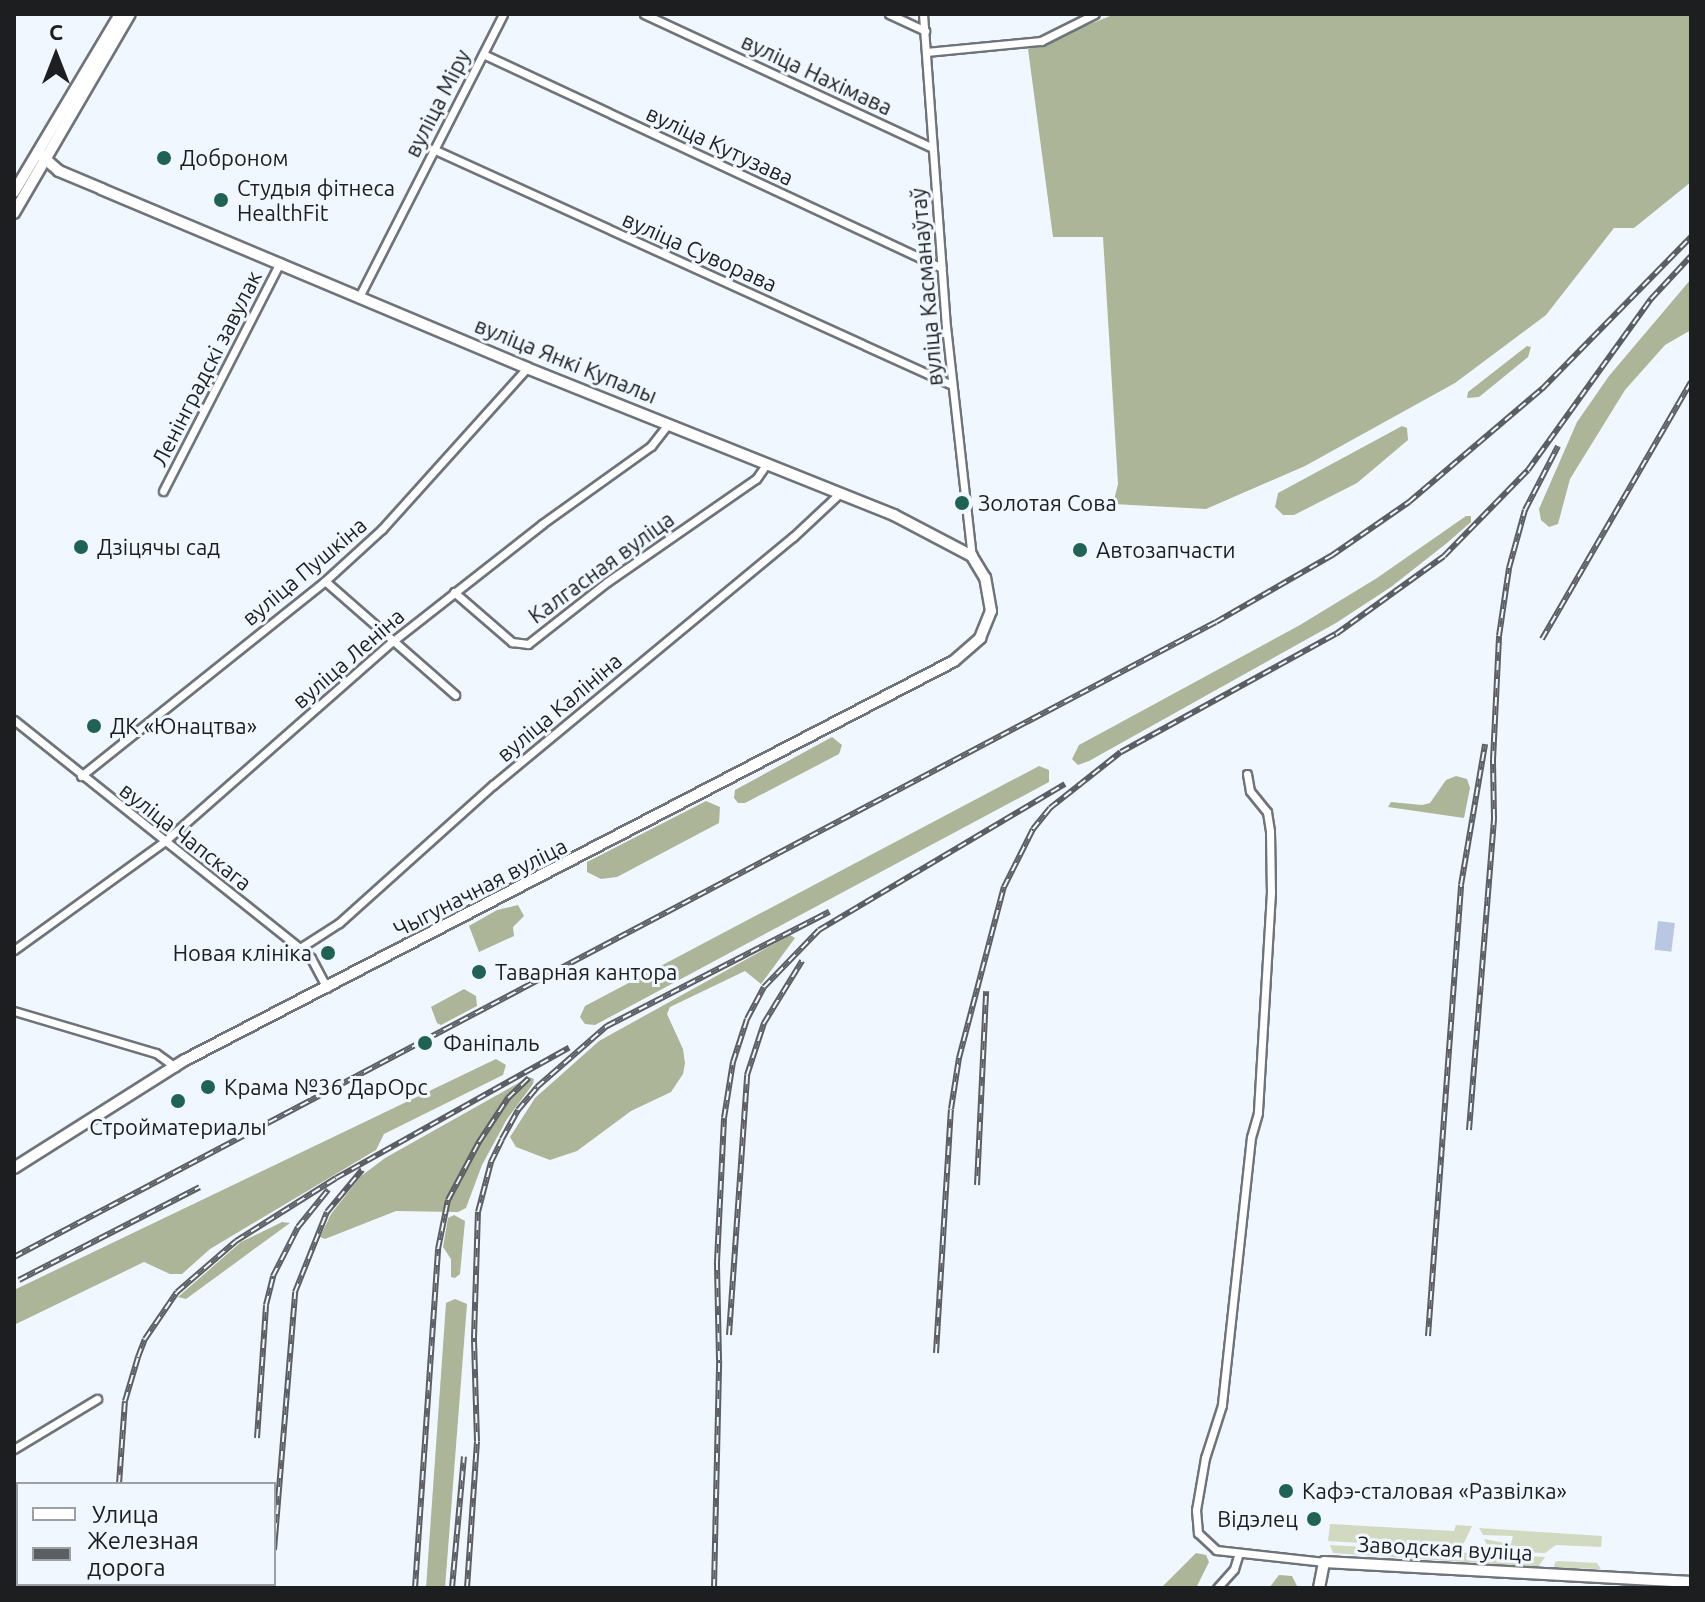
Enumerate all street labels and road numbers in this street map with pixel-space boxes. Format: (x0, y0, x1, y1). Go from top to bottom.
street label: вуліца Нахімава (737, 27, 897, 121)
street label: вуліца Міру (399, 45, 475, 161)
street label: вуліца Кутузава (642, 99, 798, 191)
street label: вуліца Касманаўтаў (904, 187, 948, 387)
street label: вуліца Суворава (619, 205, 781, 297)
street label: Ленінградскі завулак (145, 266, 267, 470)
street label: вуліца Янкі Купалы (471, 311, 661, 409)
street label: Калгасная вуліца (523, 505, 679, 629)
street label: вуліца Пушкіна (236, 511, 372, 631)
street label: вуліца Леніна (287, 602, 409, 714)
street label: вуліца Калініна (491, 647, 627, 767)
street label: вуліца Чапскага (115, 776, 257, 896)
street label: Чыгуначная вуліца (389, 832, 571, 942)
street label: Заводская вуліца (1356, 1530, 1534, 1566)

